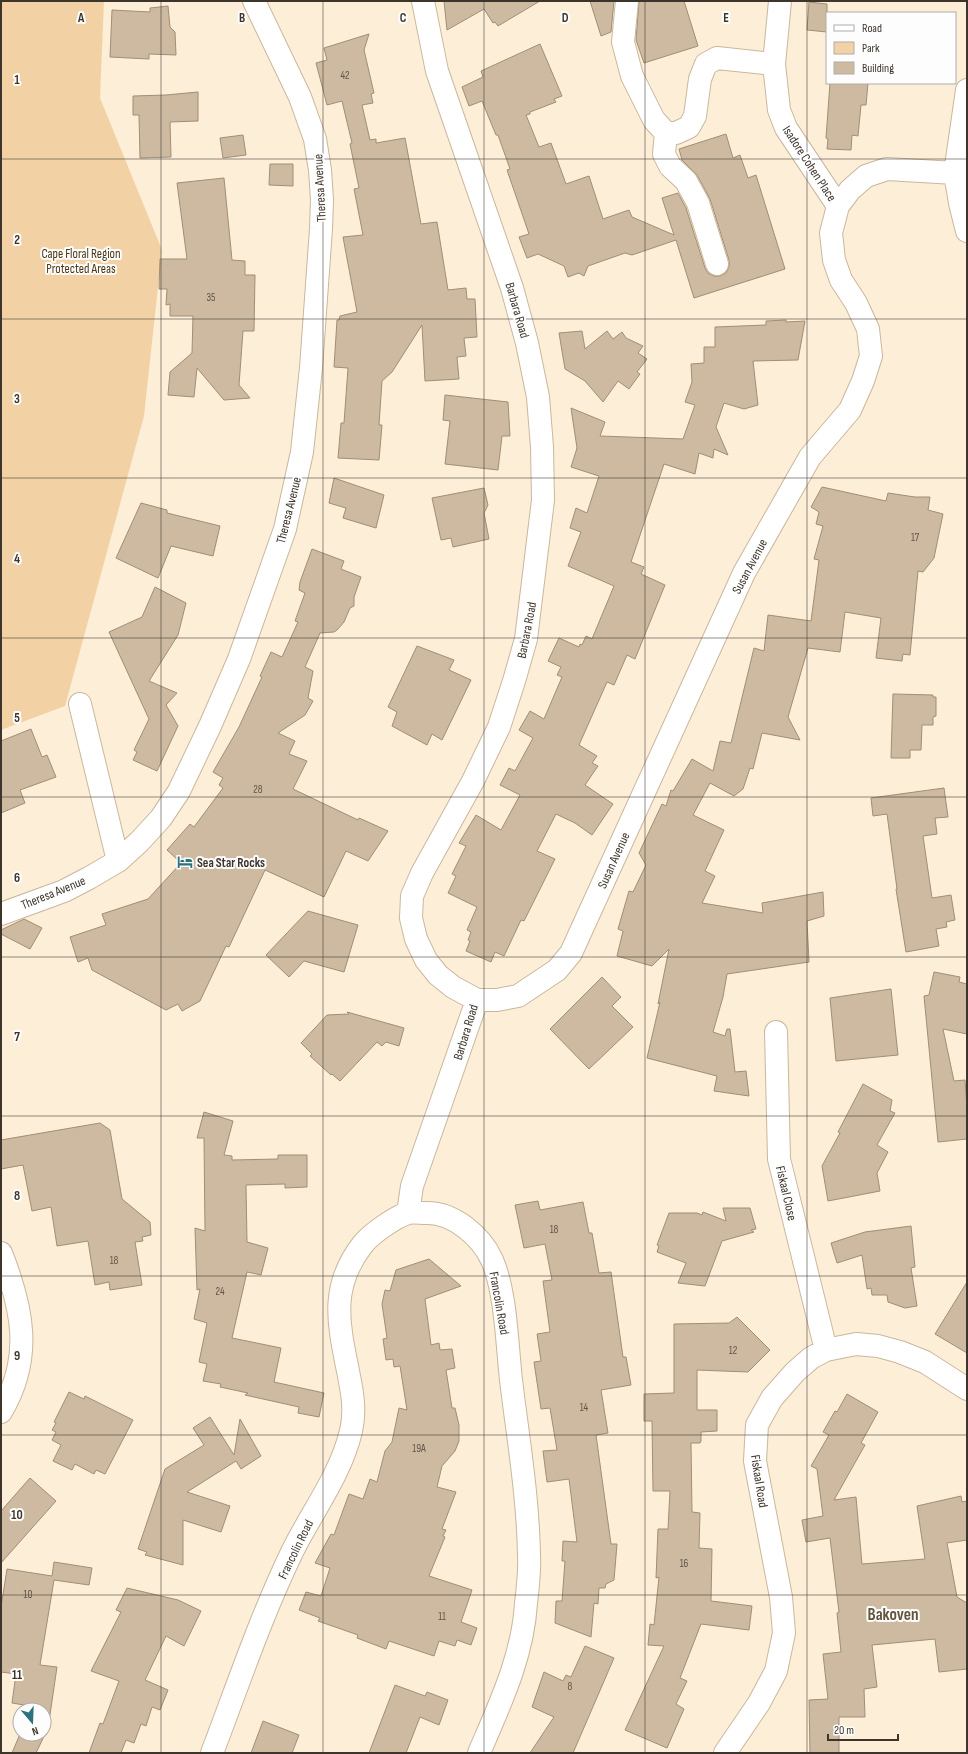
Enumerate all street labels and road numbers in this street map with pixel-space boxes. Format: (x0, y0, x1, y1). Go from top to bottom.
street label: Isadore Cohen Place (779, 123, 840, 204)
street label: Theresa Avenue (310, 153, 330, 222)
street label: Barbara Road (501, 281, 533, 340)
street label: Theresa Avenue (273, 475, 305, 545)
street label: Susan Avenue (729, 536, 771, 597)
street label: Barbara Road (514, 601, 540, 660)
street label: Susan Avenue (594, 830, 633, 891)
street label: Theresa Avenue (19, 873, 88, 913)
street label: Barbara Road (450, 1003, 482, 1062)
street label: Fiskaal Close (772, 1164, 800, 1222)
street label: Francolin Road (486, 1270, 512, 1336)
street label: Fiskaal Road (747, 1454, 771, 1509)
street label: Francolin Road (275, 1517, 317, 1582)

